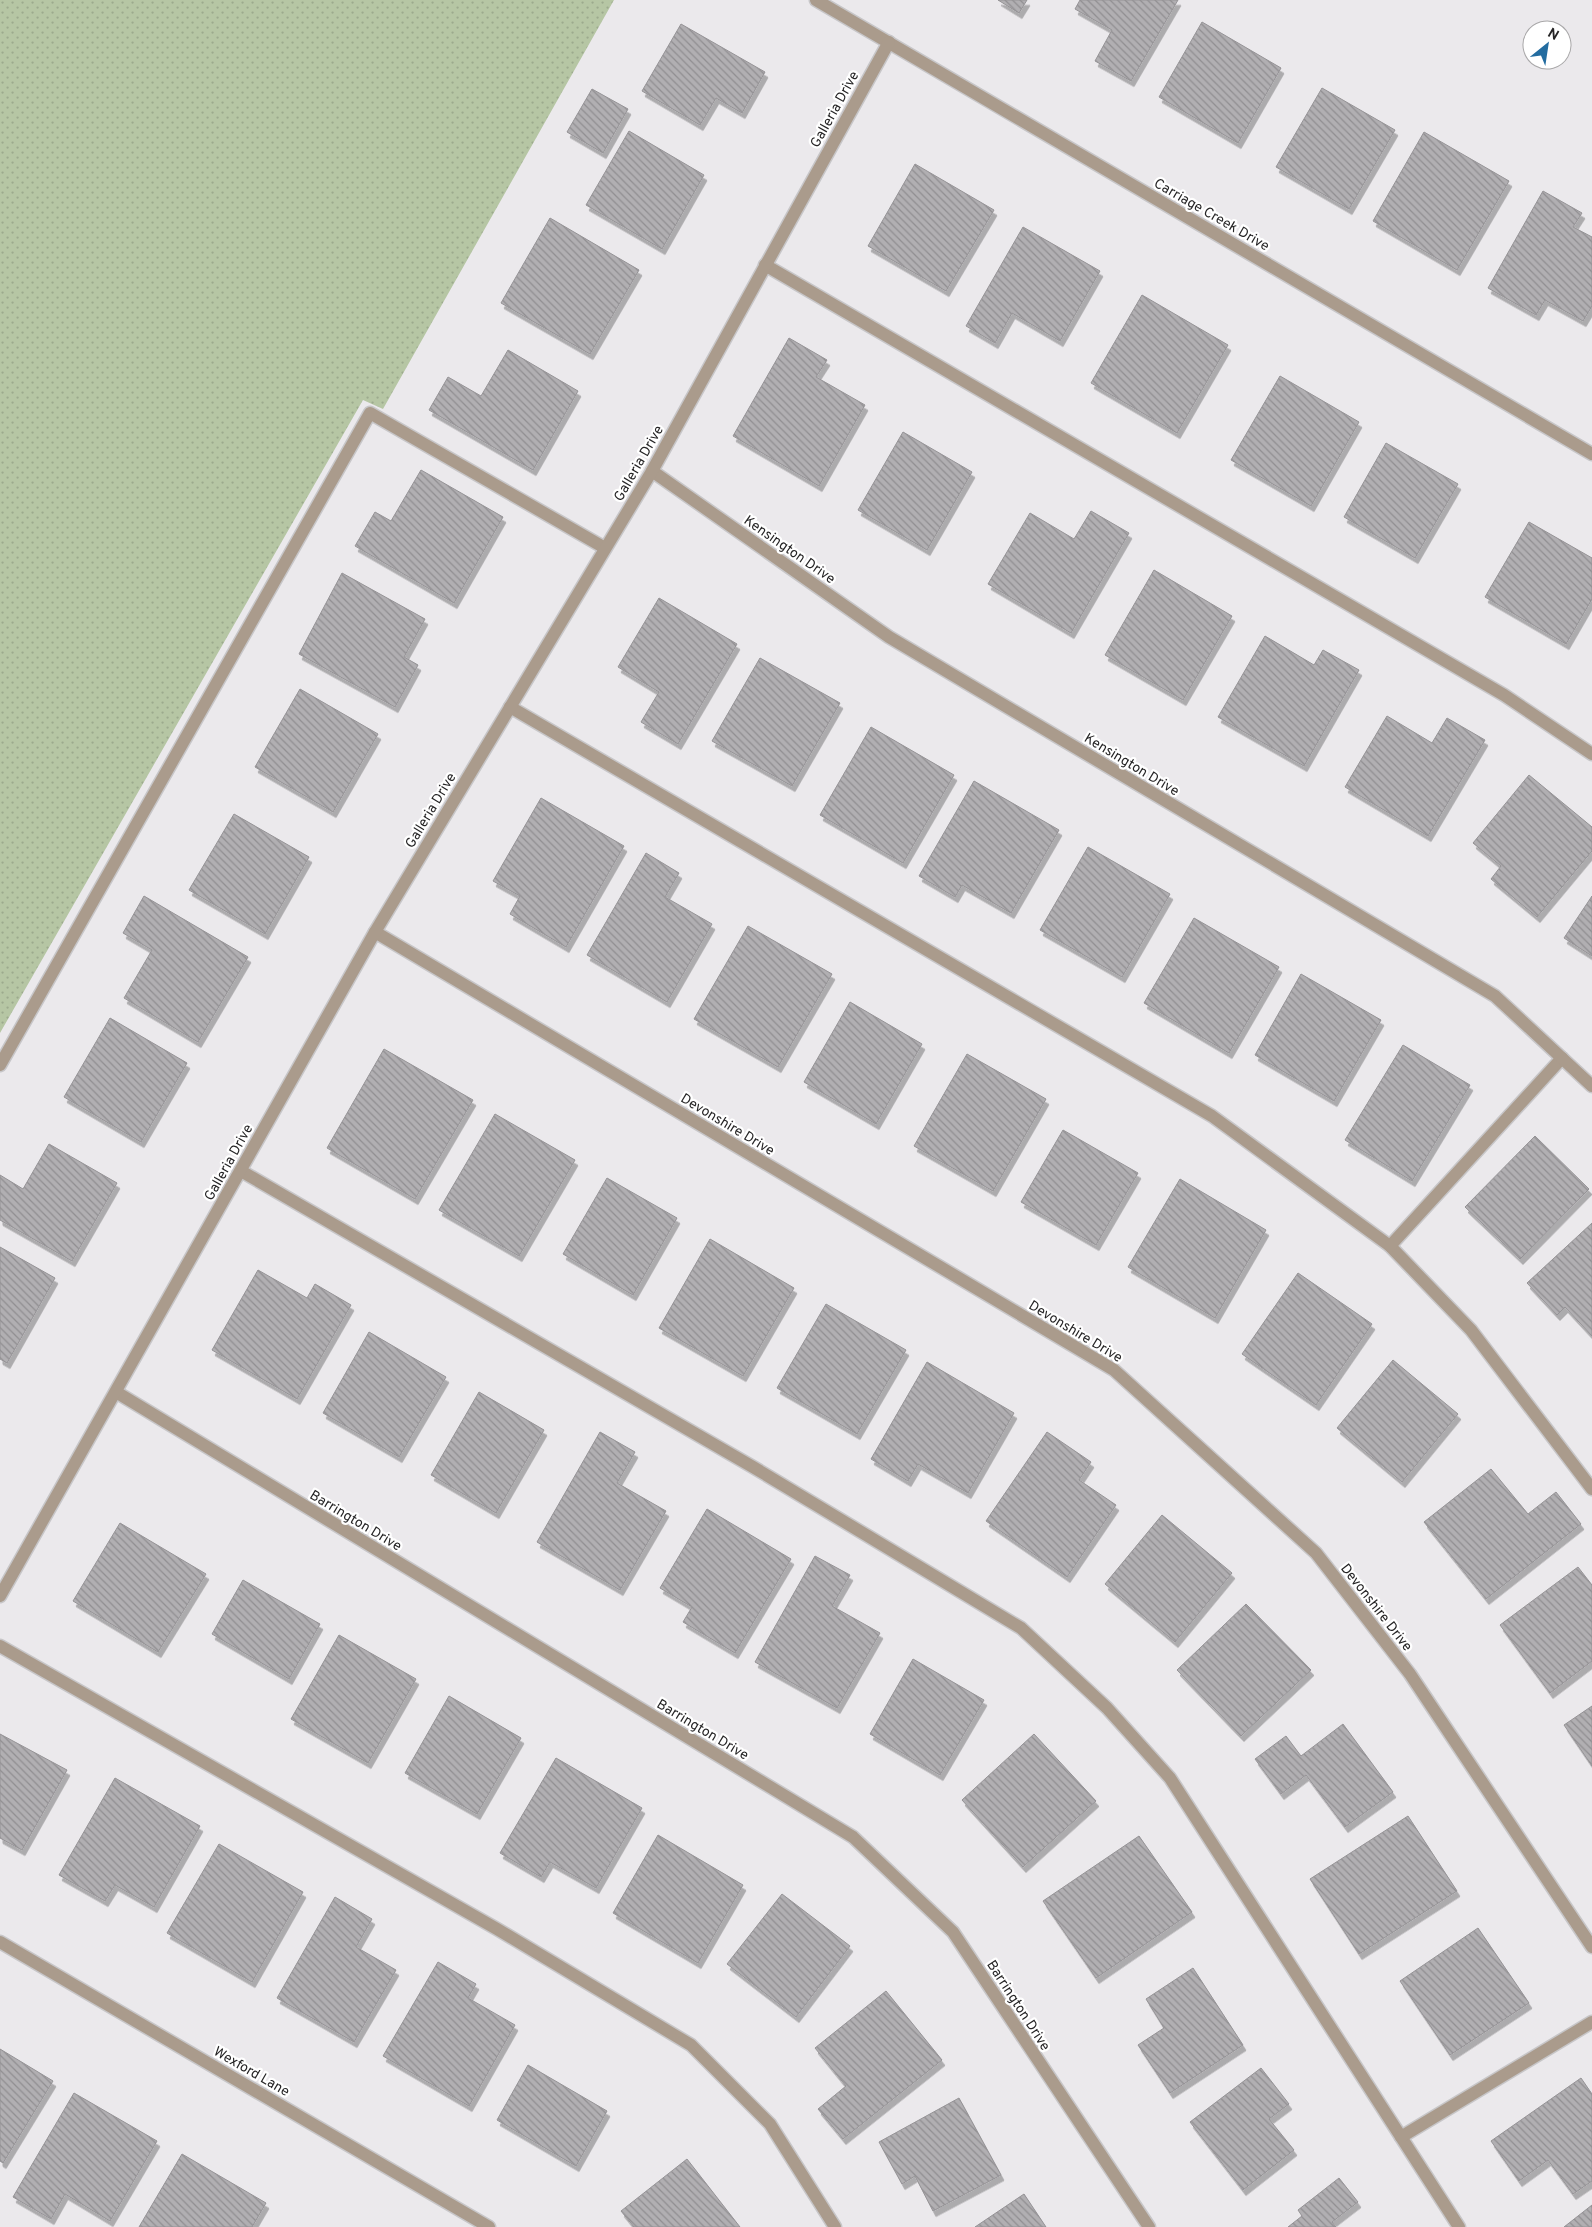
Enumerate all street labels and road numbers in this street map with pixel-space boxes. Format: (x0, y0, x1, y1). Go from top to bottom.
street label: Galleria Drive (807, 69, 863, 151)
street label: Carriage Creek Drive (1150, 175, 1272, 255)
street label: Galleria Drive (611, 423, 668, 505)
street label: Kensington Drive (740, 512, 838, 588)
street label: Kensington Drive (1081, 730, 1182, 800)
street label: Galleria Drive (402, 770, 460, 851)
street label: Devonshire Drive (677, 1091, 777, 1160)
street label: Galleria Drive (201, 1122, 257, 1204)
street label: Devonshire Drive (1025, 1298, 1125, 1367)
street label: Barrington Drive (306, 1487, 404, 1555)
street label: Devonshire Drive (1336, 1561, 1415, 1655)
street label: Barrington Drive (653, 1696, 751, 1764)
street label: Barrington Drive (982, 1957, 1053, 2054)
street label: Wexford Lane (210, 2044, 292, 2101)

